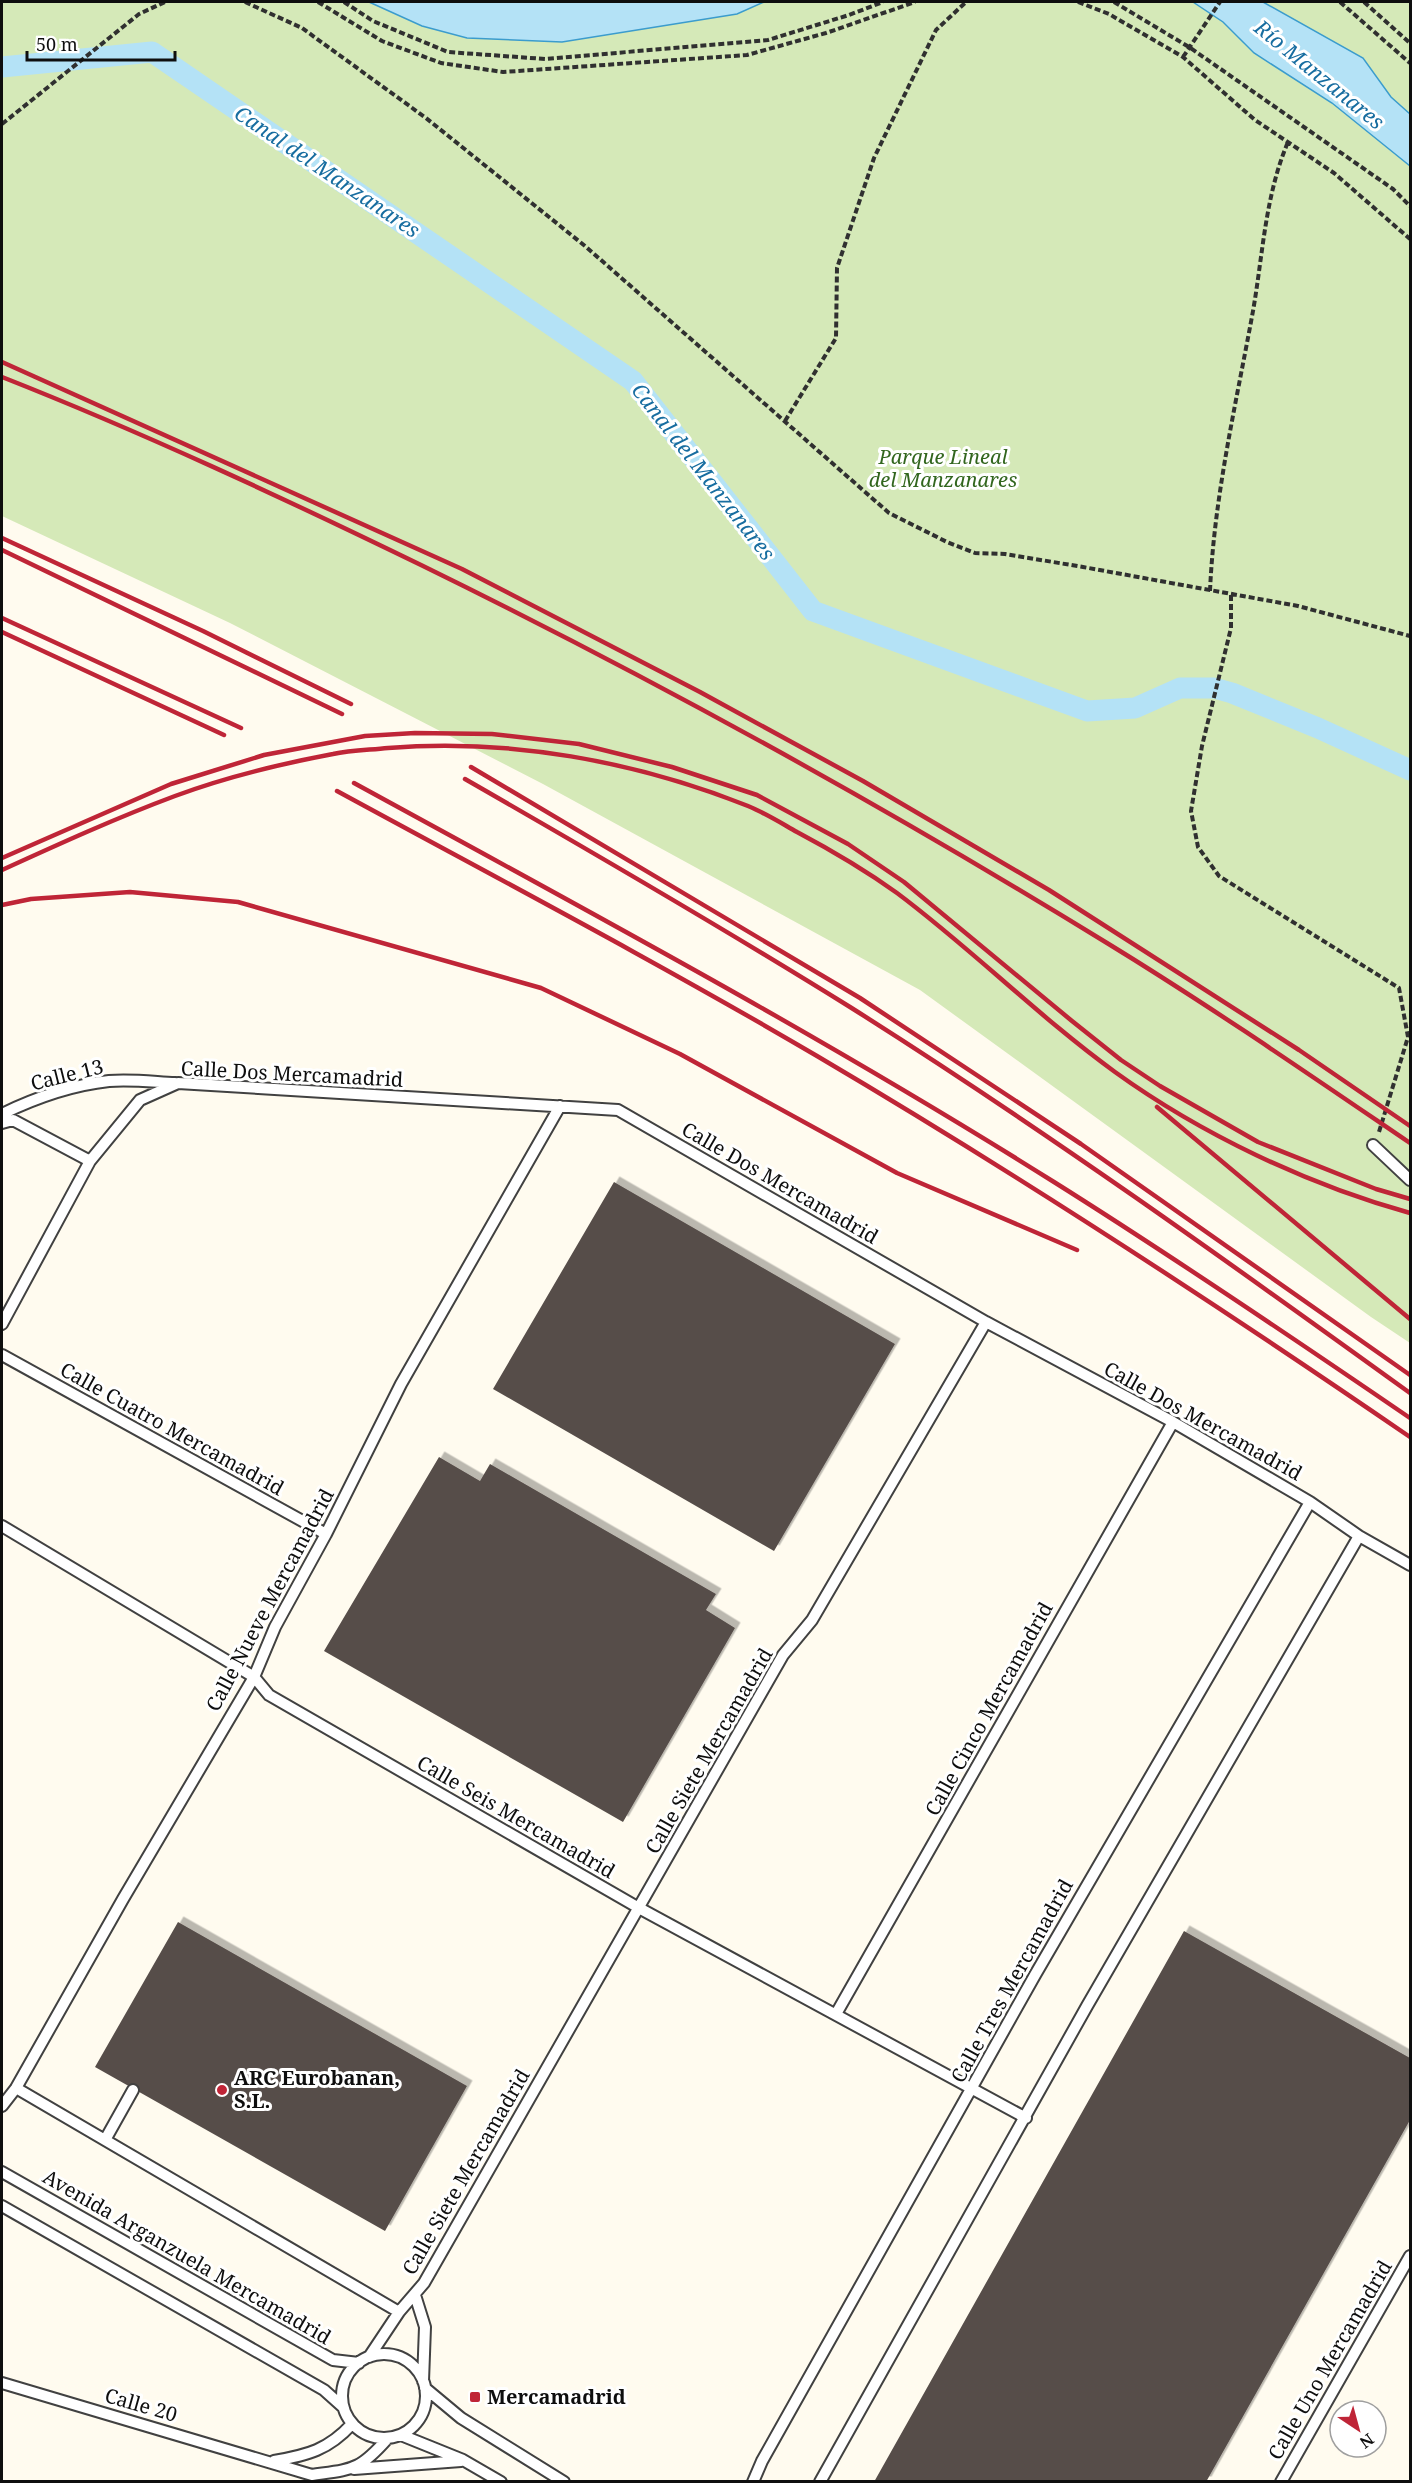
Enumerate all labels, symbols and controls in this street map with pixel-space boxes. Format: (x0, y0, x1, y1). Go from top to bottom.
water label: Río Manzanares (1248, 13, 1391, 135)
scale bar (27, 24, 176, 62)
text: 50 m (36, 32, 78, 56)
water label: Canal del Manzanares (229, 99, 426, 244)
water label: Canal del Manzanares (626, 377, 782, 566)
park label: Parque Lineal del Manzanares (869, 443, 1017, 493)
street label: Calle 13 (28, 1052, 106, 1097)
street label: Calle Dos Mercamadrid (180, 1054, 404, 1093)
street label: Calle Dos Mercamadrid (677, 1115, 883, 1250)
street label: Calle Dos Mercamadrid (1099, 1355, 1307, 1486)
street label: Calle Cuatro Mercamadrid (56, 1356, 289, 1501)
street label: Calle Nueve Mercamadrid (199, 1484, 340, 1716)
street label: Calle Cinco Mercamadrid (918, 1597, 1059, 1820)
street label: Calle Siete Mercamadrid (639, 1643, 779, 1859)
street label: Calle Seis Mercamadrid (412, 1749, 620, 1884)
street label: Calle Tres Mercamadrid (944, 1874, 1079, 2087)
place label: ARC Eurobanan, S.L. (234, 2064, 400, 2114)
street label: Calle Siete Mercamadrid (396, 2064, 536, 2280)
marker: ARC Eurobanan, S.L. (215, 2083, 229, 2097)
street label: Avenida Arganzuela Mercamadrid (38, 2163, 336, 2350)
street label: Calle Uno Mercamadrid (1261, 2255, 1398, 2465)
street label: Calle 20 (102, 2381, 181, 2428)
place label: Mercamadrid (487, 2383, 626, 2410)
marker: Mercamadrid (468, 2390, 482, 2404)
north arrow (1328, 2399, 1388, 2459)
text: N (1355, 2429, 1378, 2454)

